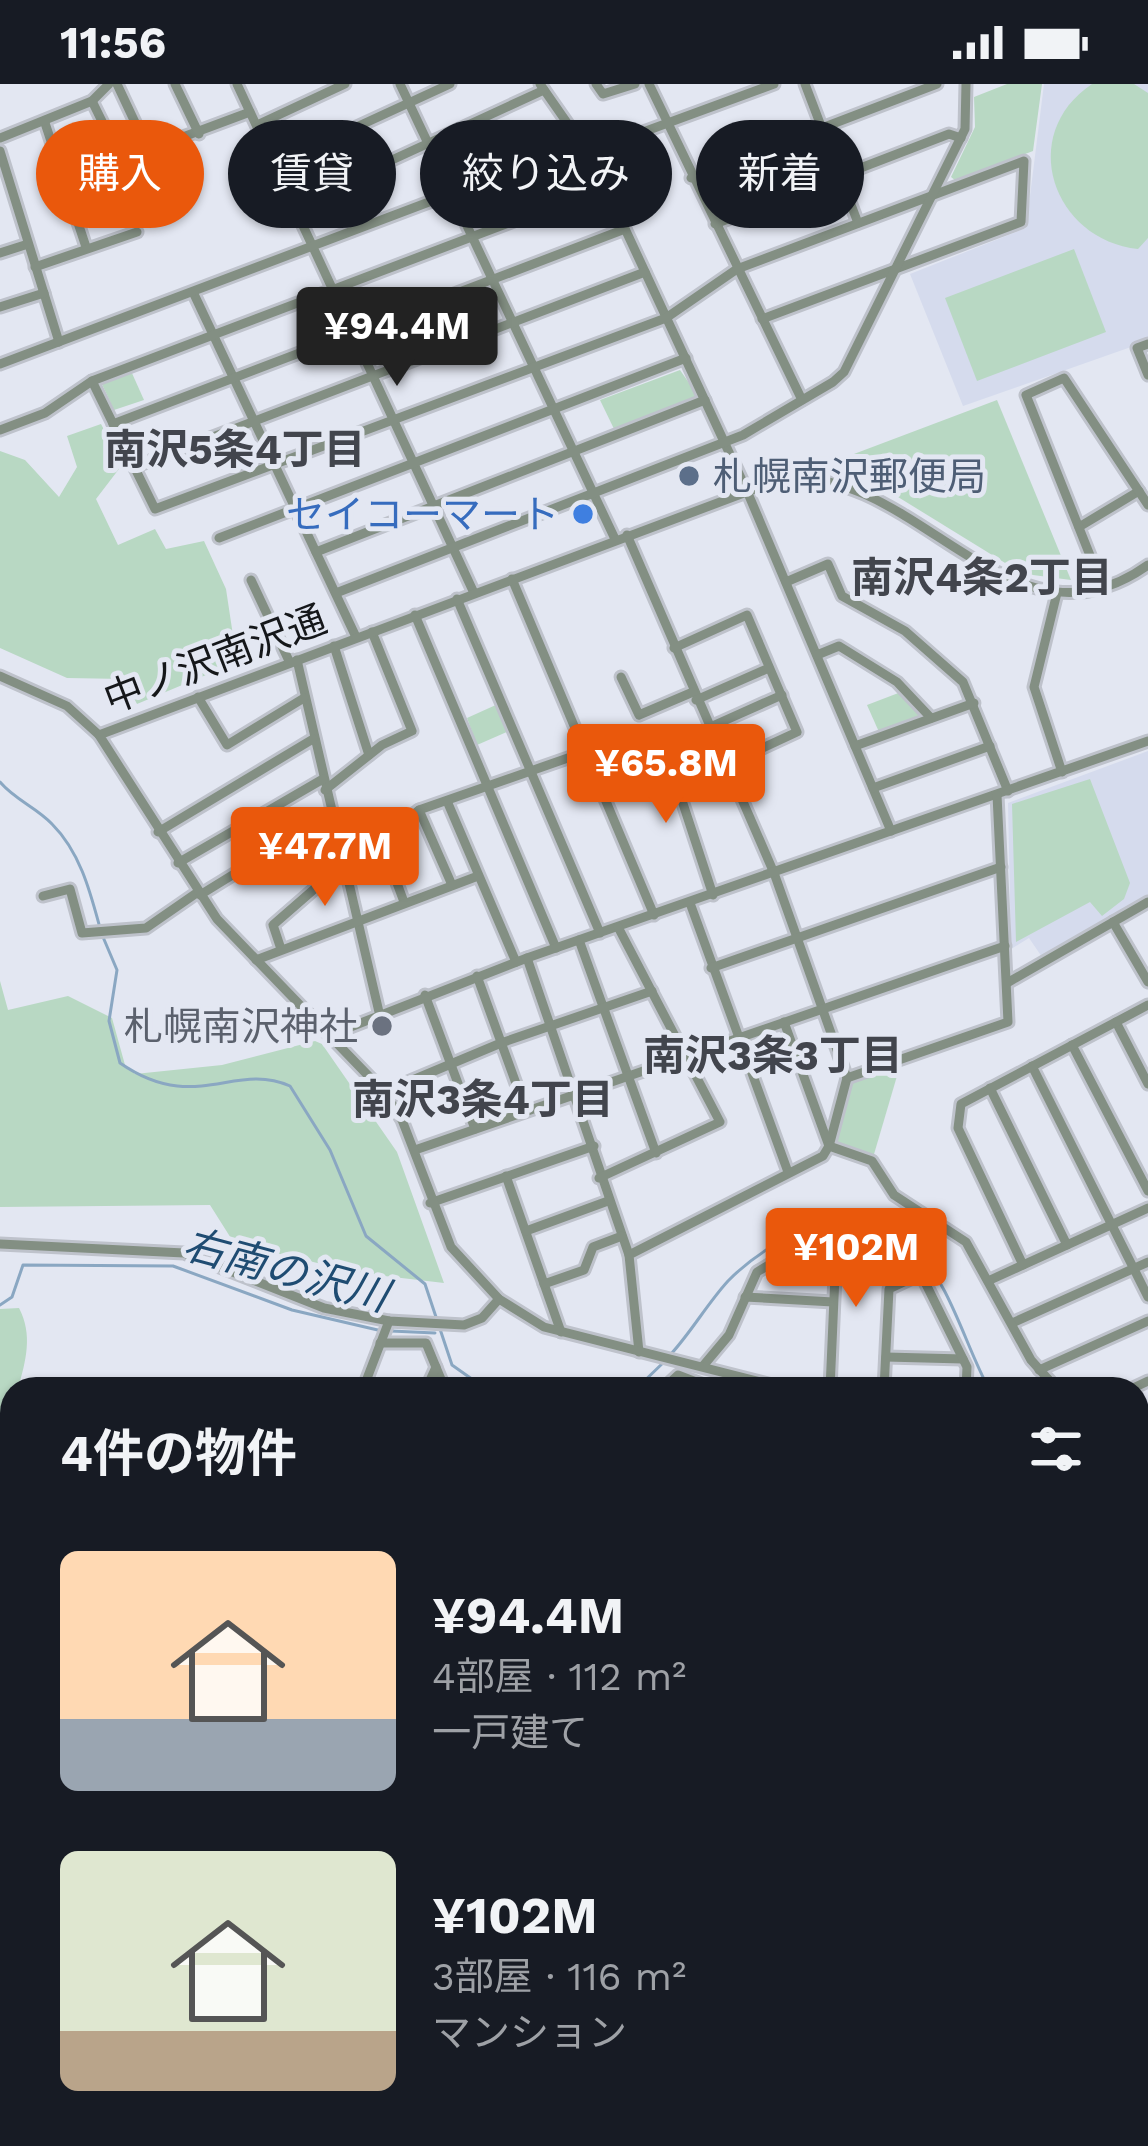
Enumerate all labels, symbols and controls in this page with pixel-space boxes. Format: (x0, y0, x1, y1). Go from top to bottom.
text: 11:56 (60, 16, 166, 69)
chip: 購入 (36, 120, 204, 228)
chip: 賃貸 (228, 120, 396, 228)
chip: 絞り込み (420, 120, 672, 228)
chip: 新着 (696, 120, 864, 228)
pin: ¥94.4M (299, 287, 495, 389)
text: ¥94.4M (324, 303, 470, 348)
district label: 南沢5条4丁目 (104, 425, 366, 474)
place label: 札幌南沢郵便局 (713, 454, 986, 499)
marker: 札幌南沢郵便局 (676, 463, 702, 489)
place label: セイコーマート (286, 492, 559, 537)
marker: セイコーマート (570, 501, 596, 527)
district label: 南沢4条2丁目 (851, 553, 1113, 602)
street label: 中ノ沢南沢通 (98, 596, 332, 722)
pin: ¥65.8M (568, 724, 764, 826)
text: ¥65.8M (594, 740, 738, 785)
pin: ¥47.7M (227, 807, 423, 909)
text: ¥47.7M (258, 823, 392, 868)
place label: 札幌南沢神社 (124, 1004, 358, 1049)
marker: 札幌南沢神社 (369, 1013, 395, 1039)
district label: 南沢3条3丁目 (643, 1031, 903, 1080)
district label: 南沢3条4丁目 (352, 1075, 614, 1124)
pin: ¥102M (772, 1208, 940, 1310)
water label: 右南の沢川 (178, 1219, 398, 1322)
text: ¥102M (793, 1224, 919, 1269)
icon: filters (1023, 1416, 1089, 1482)
text: 4件の物件 (60, 1424, 297, 1483)
text: ¥94.4M (432, 1586, 624, 1645)
icon: home (156, 1599, 300, 1743)
text: 4部屋 · 112 m² (432, 1654, 686, 1699)
text: 一戸建て (432, 1710, 588, 1755)
text: ¥102M (432, 1886, 598, 1945)
icon: home (156, 1899, 300, 2043)
text: 3部屋 · 116 m² (432, 1954, 686, 1999)
text: マンション (432, 2010, 627, 2055)

